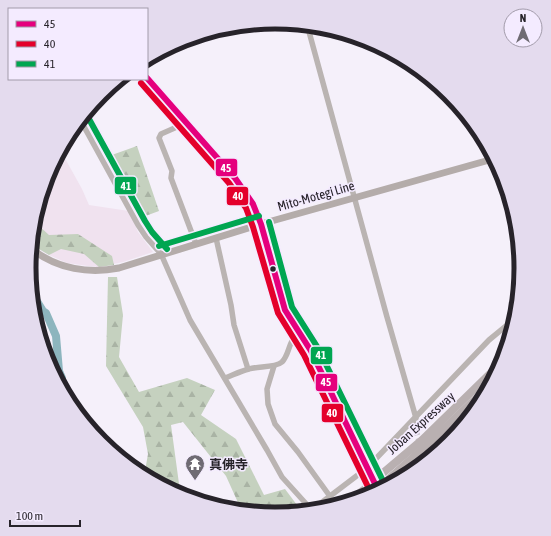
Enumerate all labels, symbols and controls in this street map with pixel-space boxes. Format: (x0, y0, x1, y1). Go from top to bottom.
legend (8, 8, 148, 80)
north arrow (503, 8, 543, 48)
text: N (520, 12, 526, 24)
text: 45 (44, 17, 55, 31)
text: 40 (44, 37, 56, 51)
text: 41 (44, 57, 56, 71)
line badge: 45 (215, 158, 238, 177)
text: 45 (220, 162, 231, 174)
line badge: 41 (114, 176, 137, 195)
street label: Mito-Motegi Line (276, 178, 356, 214)
text: 41 (120, 180, 131, 192)
line badge: 40 (226, 186, 249, 206)
text: 40 (232, 190, 243, 202)
unlabelled marker (268, 264, 278, 274)
line badge: 41 (310, 346, 333, 365)
text: 41 (315, 349, 326, 361)
line badge: 45 (315, 373, 338, 392)
text: 45 (320, 376, 331, 388)
street label: Joban Expressway (384, 388, 458, 457)
line badge: 40 (321, 403, 344, 423)
text: 40 (326, 407, 337, 419)
temple icon: 真佛寺 (184, 453, 206, 481)
place label: 真佛寺 (209, 457, 248, 472)
scale bar (10, 502, 80, 528)
text: 100 m (16, 509, 43, 523)

